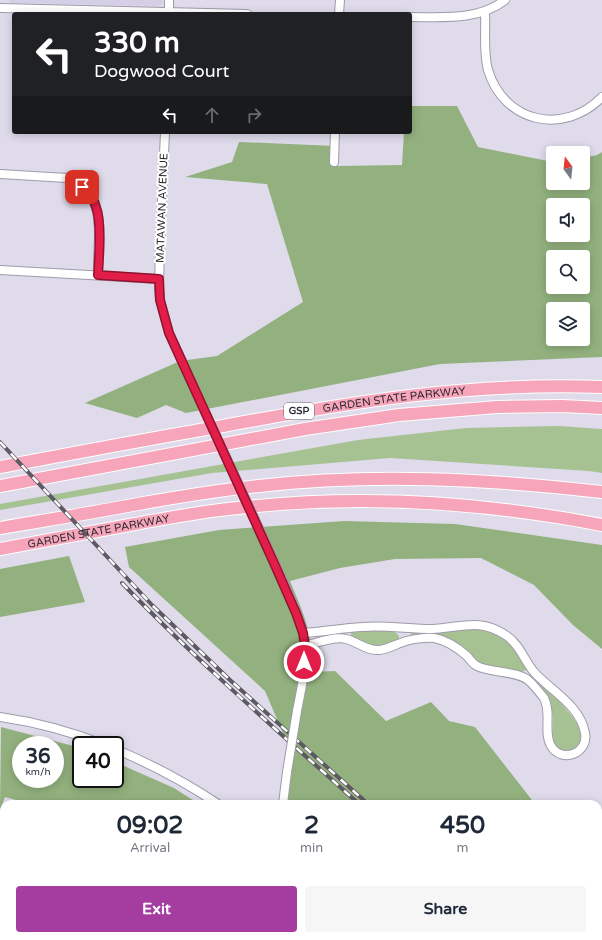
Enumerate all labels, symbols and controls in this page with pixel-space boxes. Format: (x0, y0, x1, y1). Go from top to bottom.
text: 330 m (94, 26, 180, 60)
icon: left (28, 28, 80, 80)
text: Dogwood Court (94, 60, 229, 82)
icon: left (159, 104, 181, 126)
icon: ahead (201, 104, 223, 126)
icon: right (243, 104, 265, 126)
north arrow (546, 146, 590, 190)
map controls (546, 146, 590, 346)
street label: MATAWAN AVENUE (154, 153, 170, 263)
pin (65, 170, 99, 204)
icon: arrive (71, 176, 93, 198)
button: sound (546, 198, 590, 242)
button: search (546, 250, 590, 294)
button: layers (546, 302, 590, 346)
street label: GARDEN STATE PARKWAY (322, 384, 466, 415)
road number: GSP (284, 403, 314, 419)
street label: GARDEN STATE PARKWAY (26, 511, 170, 550)
position arrow (283, 641, 325, 683)
speed limit sign: 40 (72, 736, 124, 788)
text: 36 (25, 745, 51, 769)
text: km/h (25, 766, 51, 778)
text: 09:02 (117, 811, 183, 840)
text: 2 (304, 811, 319, 840)
text: 450 (440, 811, 485, 840)
text: Arrival (130, 840, 170, 856)
text: min (300, 840, 323, 856)
text: m (457, 840, 469, 856)
button: Exit (16, 886, 297, 932)
button: Share (305, 886, 586, 932)

